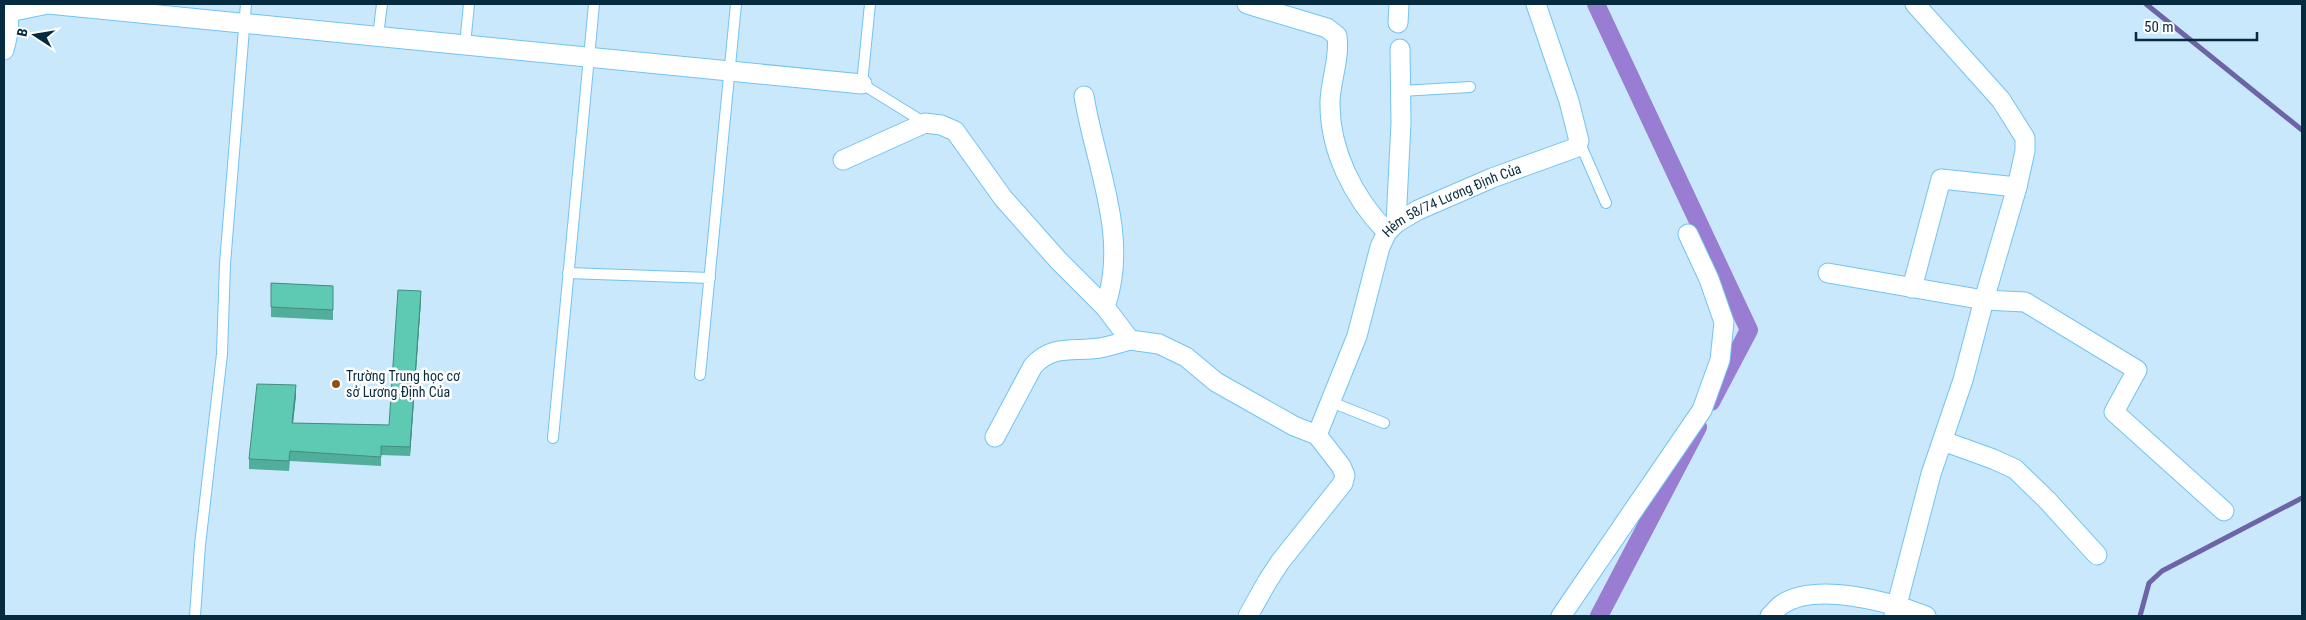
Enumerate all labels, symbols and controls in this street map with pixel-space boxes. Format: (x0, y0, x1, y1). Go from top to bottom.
north arrow (10, 10, 60, 60)
scale bar (2136, 10, 2257, 42)
text: 50 m (2144, 18, 2174, 36)
text: B (14, 27, 31, 38)
street label: Hẻm 58/74 Lương Định Của (1379, 160, 1523, 240)
place label: Trường Trung học cơ sở Lương Định Của (346, 368, 461, 400)
marker: Trường Trung học cơ sở Lương Định Của (330, 378, 342, 390)

